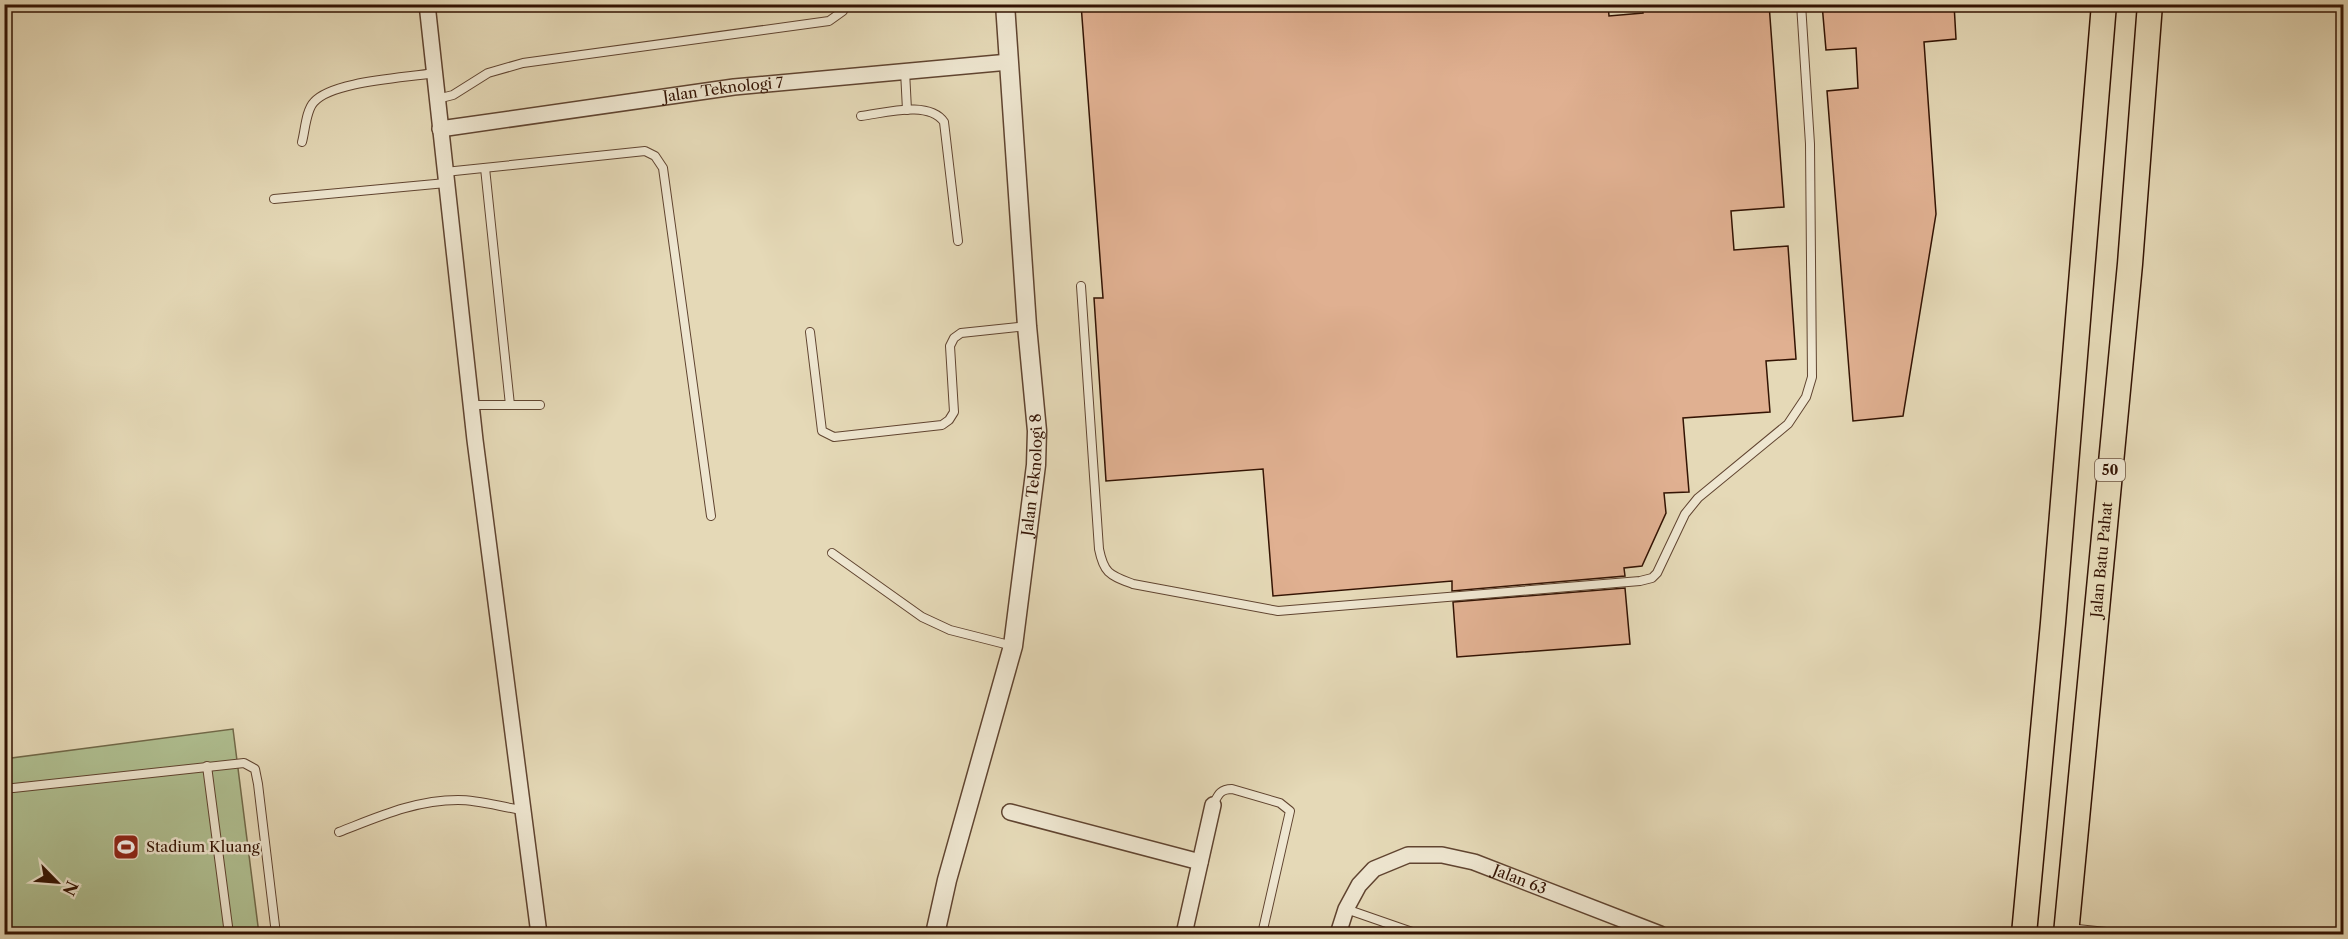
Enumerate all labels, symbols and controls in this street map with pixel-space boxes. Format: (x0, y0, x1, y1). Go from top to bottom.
street label: Jalan Teknologi 7 (660, 72, 785, 106)
street label: Jalan Teknologi 8 (1017, 413, 1046, 539)
road number: 50 (2095, 459, 2125, 481)
street label: Jalan Batu Pahat (2086, 500, 2116, 620)
sports icon: Stadium Kluang (111, 832, 141, 862)
place label: Stadium Kluang (146, 837, 260, 856)
north arrow (27, 852, 87, 912)
street label: Jalan 63 (1489, 860, 1549, 898)
text: N (59, 878, 83, 899)

